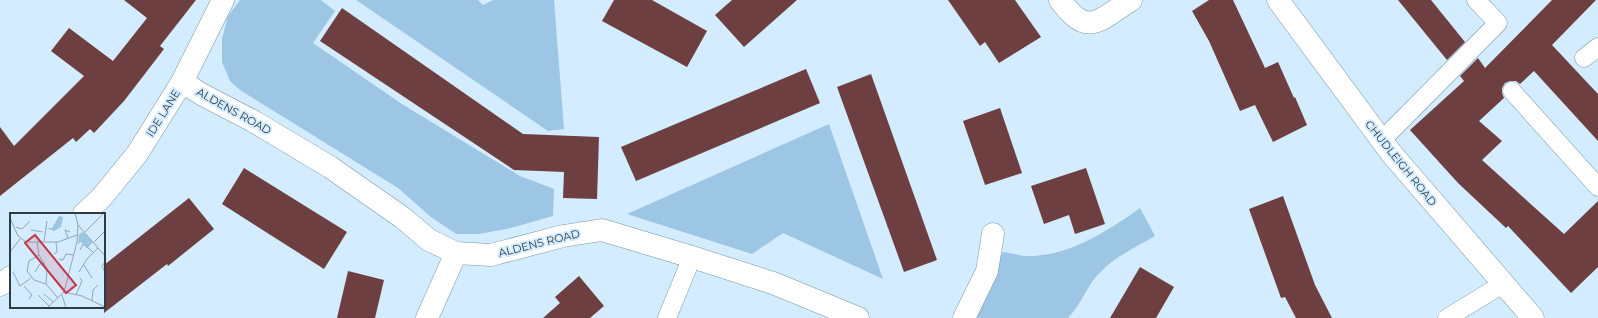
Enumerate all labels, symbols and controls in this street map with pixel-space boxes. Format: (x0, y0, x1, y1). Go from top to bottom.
street label: ALDENS ROAD (194, 85, 274, 137)
street label: IDE LANE (143, 87, 183, 139)
street label: CHUDLEIGH ROAD (1362, 117, 1440, 209)
inset map (10, 213, 105, 308)
street label: ALDENS ROAD (497, 226, 581, 260)

